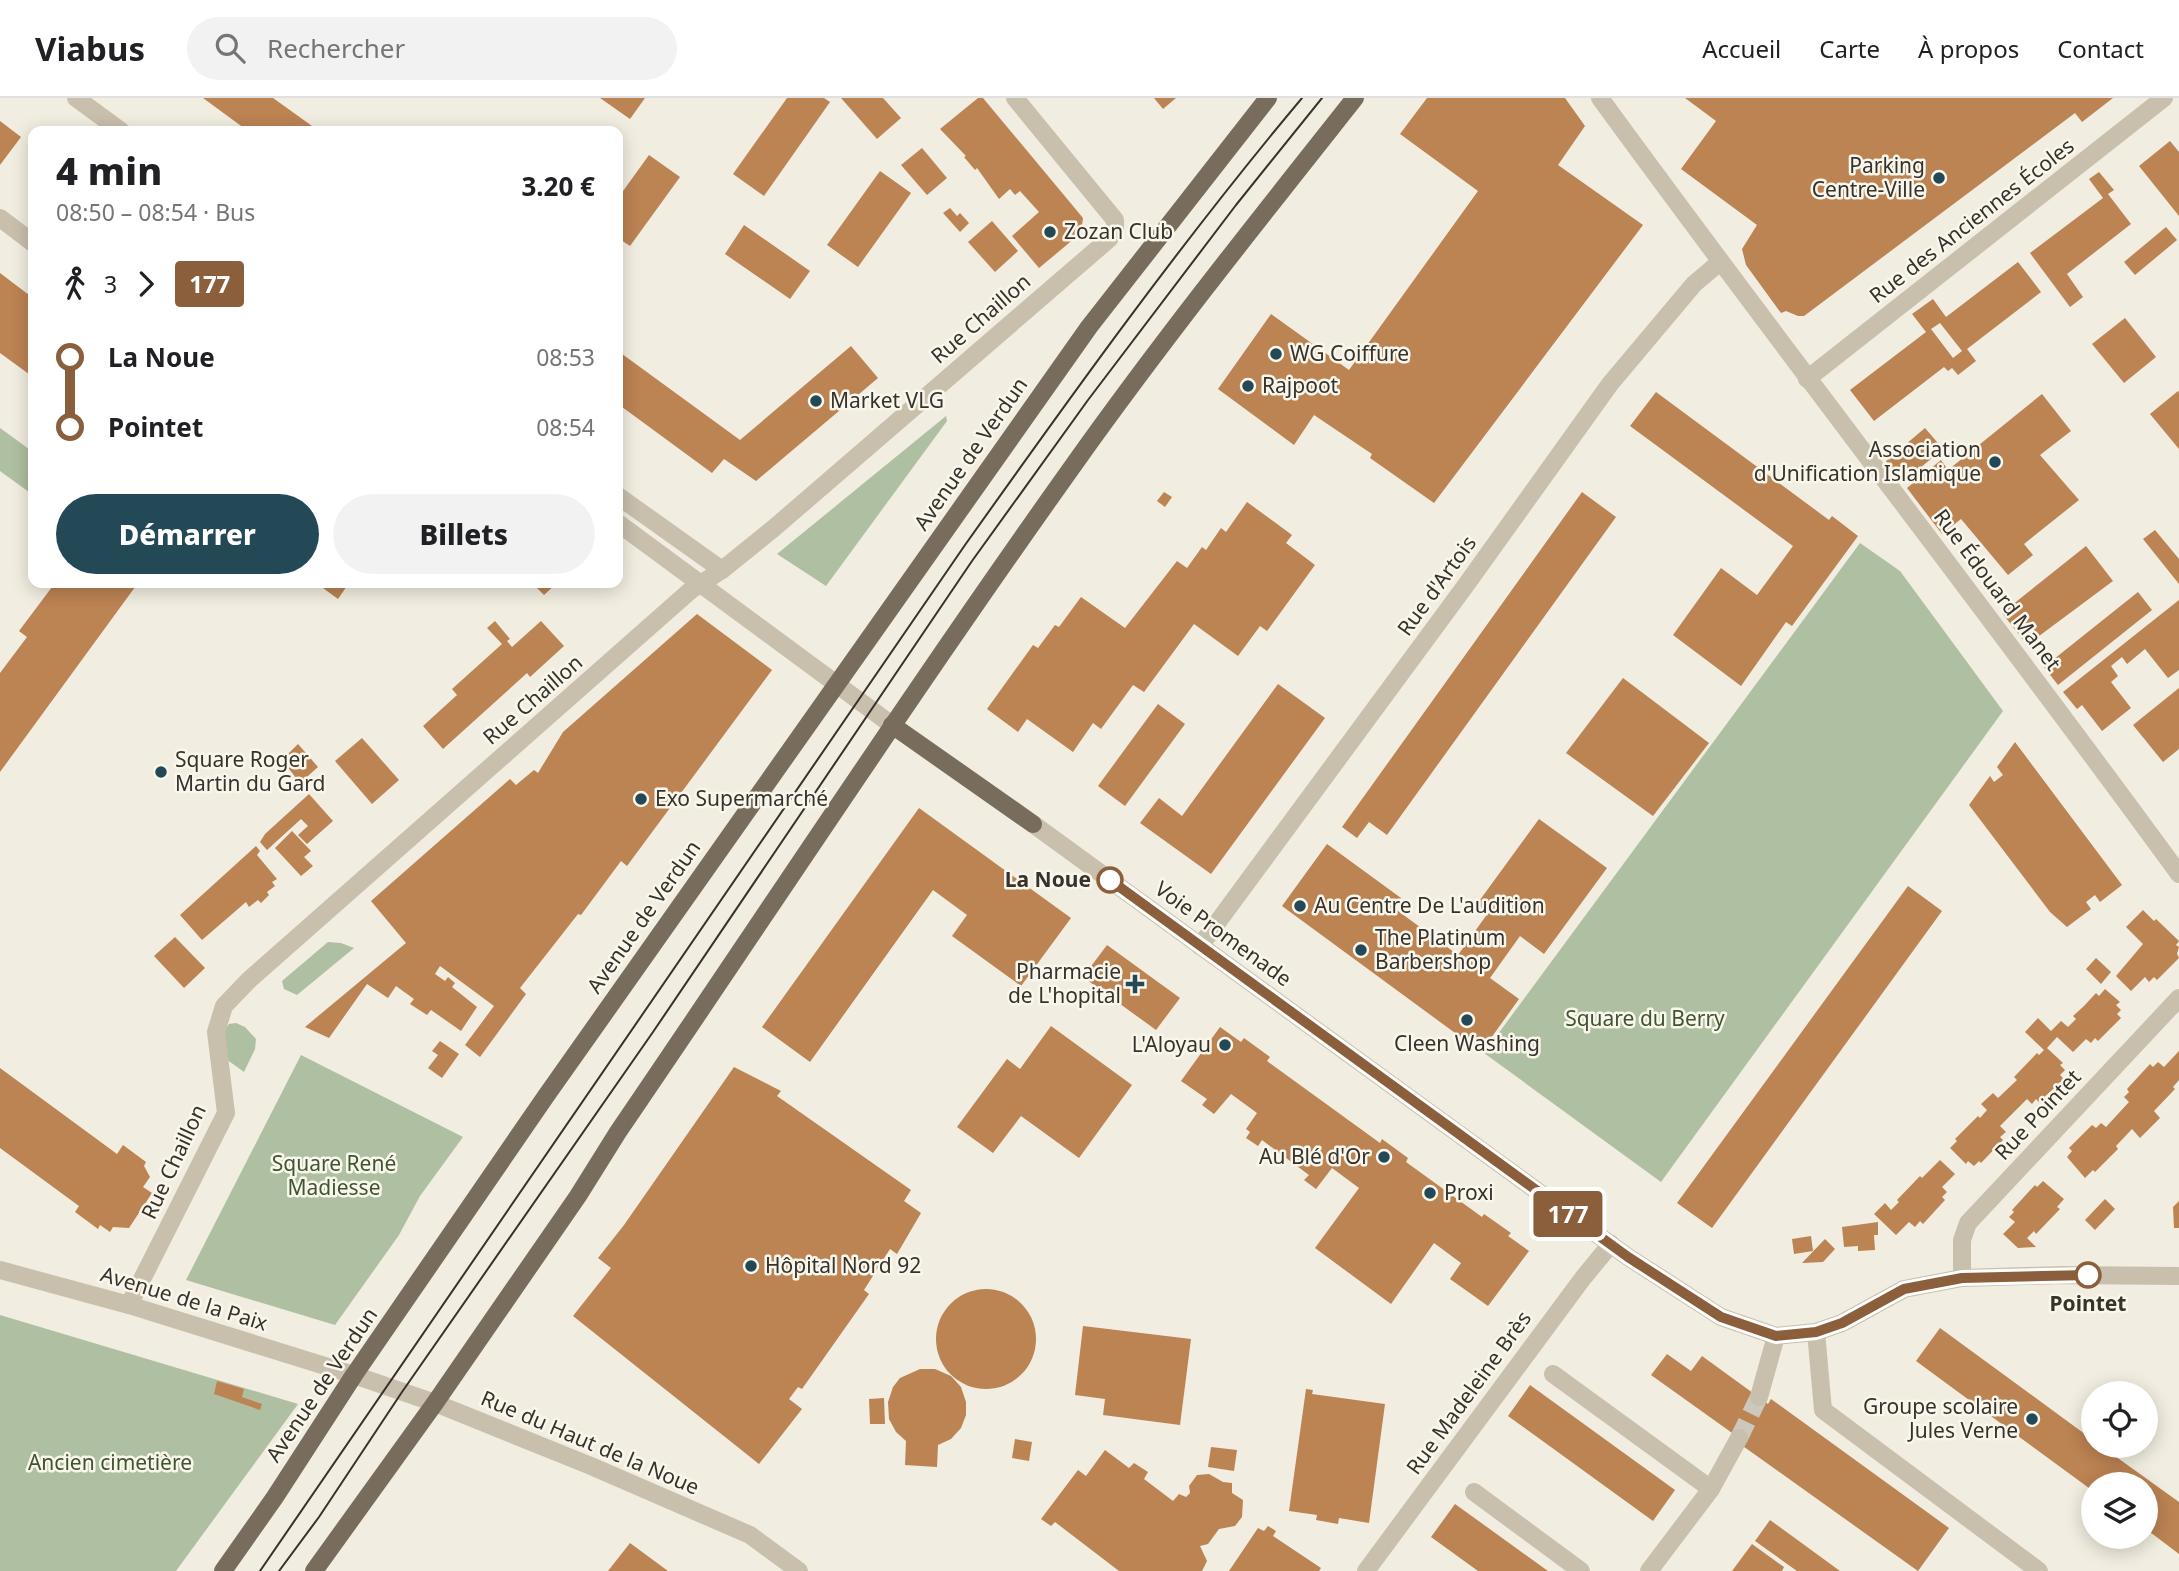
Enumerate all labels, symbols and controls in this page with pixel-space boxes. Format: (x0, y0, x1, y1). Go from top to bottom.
search box (187, 17, 677, 80)
text: Viabus (35, 26, 145, 71)
icon: search (211, 29, 249, 67)
text: Rechercher (267, 30, 405, 66)
text: Accueil (1702, 32, 1781, 65)
text: Carte (1819, 32, 1880, 65)
text: À propos (1918, 32, 2019, 65)
text: Contact (2057, 32, 2144, 65)
street label: Rue des Anciennes Écoles (1863, 131, 2079, 309)
text: 4 min (56, 144, 162, 196)
place label: Parking Centre-Ville (1812, 151, 1925, 203)
text: 3.20 € (521, 168, 595, 204)
marker: Parking Centre-Ville (1931, 170, 1947, 186)
text: 08:50 – 08:54 · Bus (56, 196, 255, 228)
place label: Zozan Club (1064, 217, 1173, 245)
marker: Zozan Club (1042, 224, 1058, 240)
icon: walk (56, 265, 94, 303)
icon: forward (127, 265, 165, 303)
text: 177 (189, 267, 230, 300)
street label: Rue Chaillon (925, 267, 1036, 369)
text: 3 (104, 268, 117, 300)
text: La Noue (108, 339, 215, 375)
place label: WG Coiffure (1290, 339, 1409, 367)
text: 08:53 (536, 341, 595, 373)
marker: WG Coiffure (1268, 346, 1284, 362)
street label: Avenue de Verdun (907, 371, 1033, 535)
place label: Rajpoot (1262, 371, 1339, 399)
marker: Rajpoot (1240, 378, 1256, 394)
place label: Market VLG (830, 386, 944, 414)
marker: Market VLG (808, 393, 824, 409)
text: Pointet (108, 409, 203, 445)
text: 08:54 (536, 411, 595, 443)
place label: Association d'Unification Islamique (1754, 435, 1981, 487)
marker: Association d'Unification Islamique (1987, 454, 2003, 470)
button: Démarrer (56, 494, 319, 574)
button: Billets (333, 494, 595, 574)
street label: Rue Édouard Manet (1928, 503, 2068, 676)
street label: Rue d'Artois (1390, 530, 1482, 641)
street label: Rue Chaillon (477, 648, 588, 750)
place label: Square Roger Martin du Gard (175, 745, 326, 797)
marker: Square Roger Martin du Gard (153, 764, 169, 780)
place label: Exo Supermarché (655, 784, 828, 812)
marker: Exo Supermarché (633, 791, 649, 807)
street label: Avenue de Verdun (580, 834, 706, 998)
place label: La Noue (1005, 865, 1091, 893)
marker: La Noue (1097, 867, 1123, 893)
street label: Voie Promenade (1150, 874, 1297, 992)
place label: Au Centre De L'audition (1314, 891, 1545, 919)
marker: Au Centre De L'audition (1292, 898, 1308, 914)
place label: The Platinum Barbershop (1375, 923, 1505, 975)
marker: The Platinum Barbershop (1353, 942, 1369, 958)
place label: Pharmacie de L'hopital (1008, 957, 1121, 1009)
marker: Pharmacie de L'hopital (1127, 976, 1143, 992)
park label: Square du Berry (1565, 1004, 1725, 1032)
marker: Cleen Washing (1459, 1012, 1475, 1028)
place label: Cleen Washing (1394, 1029, 1540, 1057)
place label: L'Aloyau (1132, 1030, 1211, 1058)
marker: L'Aloyau (1217, 1037, 1233, 1053)
street label: Rue Pointet (1988, 1063, 2087, 1166)
street label: Rue Chaillon (134, 1100, 212, 1223)
place label: Au Blé d'Or (1259, 1142, 1370, 1170)
park label: Square René Madiesse (272, 1149, 396, 1201)
marker: Au Blé d'Or (1376, 1149, 1392, 1165)
place label: Proxi (1444, 1178, 1494, 1206)
marker: Proxi (1422, 1185, 1438, 1201)
line badge: 177 (1528, 1191, 1608, 1237)
text: 177 (1547, 1197, 1589, 1230)
place label: Hôpital Nord 92 (765, 1251, 921, 1279)
marker: Hôpital Nord 92 (743, 1258, 759, 1274)
street label: Avenue de la Paix (97, 1259, 271, 1337)
marker: Pointet (2075, 1262, 2101, 1288)
place label: Pointet (2050, 1289, 2126, 1317)
street label: Avenue de Verdun (259, 1302, 383, 1467)
street label: Rue Madeleine Brès (1399, 1305, 1537, 1480)
map controls (2081, 1381, 2158, 1549)
button: locate (2081, 1381, 2158, 1458)
street label: Rue du Haut de la Noue (477, 1383, 704, 1501)
place label: Groupe scolaire Jules Verne (1863, 1392, 2018, 1444)
marker: Groupe scolaire Jules Verne (2024, 1411, 2040, 1427)
park label: Ancien cimetière (28, 1448, 192, 1476)
button: layers (2081, 1472, 2158, 1549)

